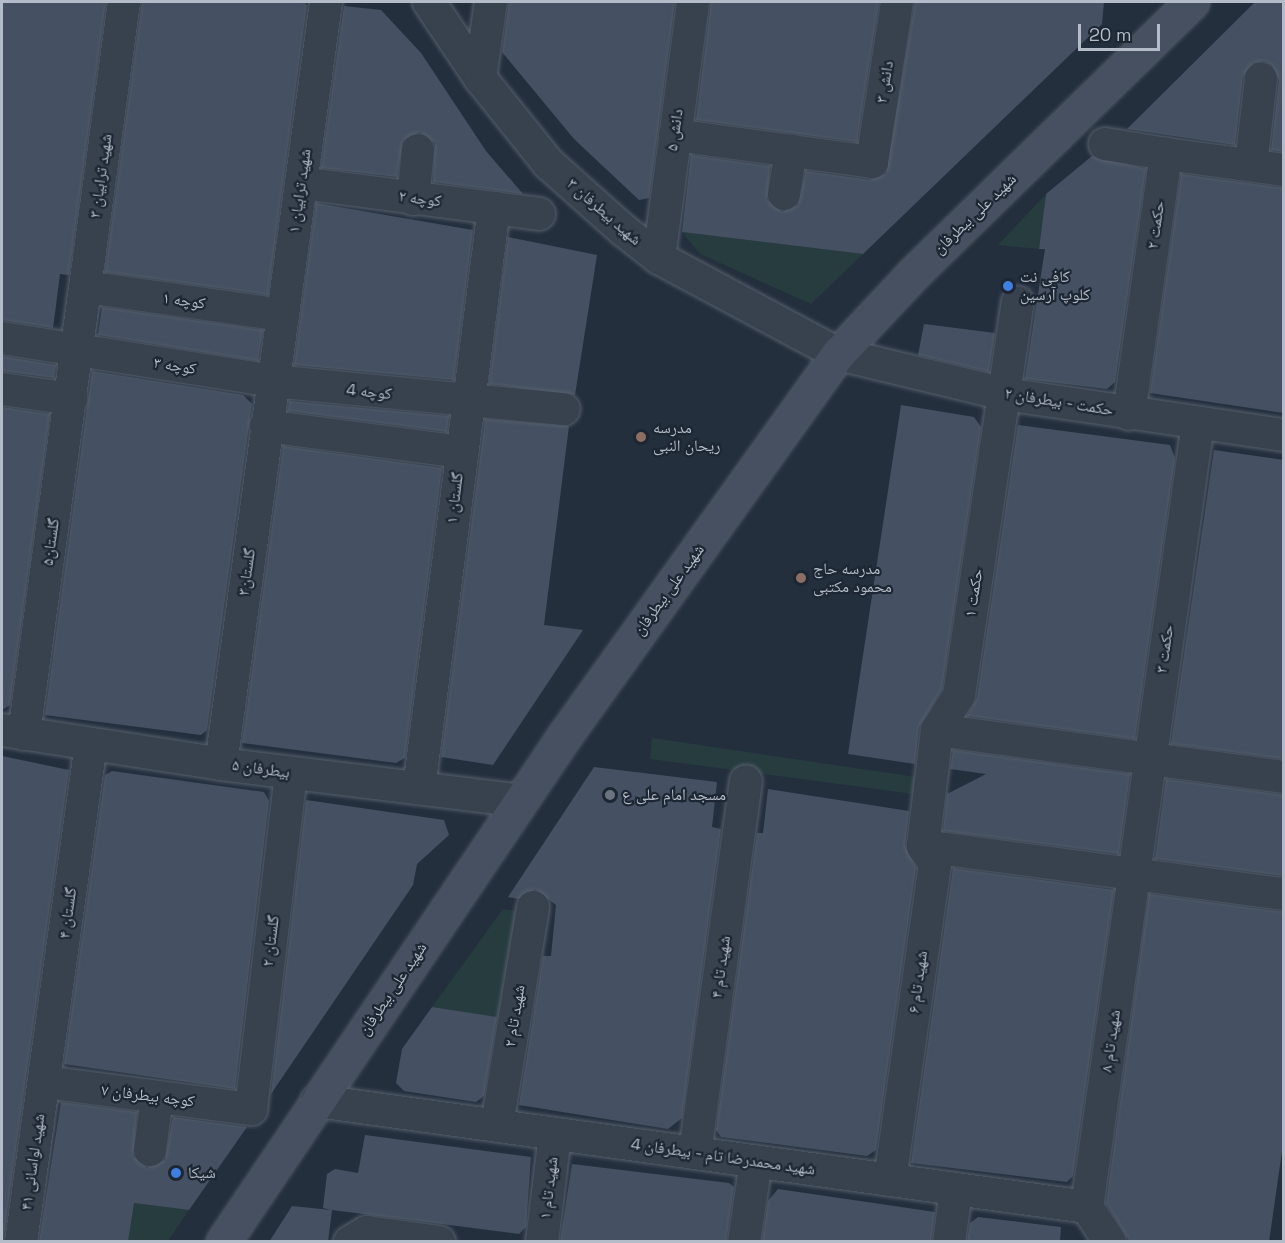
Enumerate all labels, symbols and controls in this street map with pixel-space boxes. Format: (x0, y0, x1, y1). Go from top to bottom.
scale bar (1081, 12, 1164, 50)
text: 20 m (1089, 23, 1132, 46)
street label: دانش ۳ (872, 60, 898, 104)
street label: دانش ۵ (663, 108, 687, 152)
street label: شهید ترابیان ۳ (86, 133, 116, 219)
street label: شهید ترابیان ۱ (285, 148, 315, 234)
street label: شهید علی بیطرفان (929, 170, 1021, 258)
street label: شهید بیطرفان ۳ (563, 175, 645, 249)
street label: کوچه ۲ (398, 187, 442, 211)
street label: حکمت ۲ (1143, 200, 1169, 250)
place label: کافی نت کلوپ آرسین (1020, 267, 1090, 305)
marker: کافی نت کلوپ آرسین (1001, 279, 1015, 293)
street label: کوچه ۱ (161, 289, 207, 313)
street label: کوچه ۳ (152, 353, 198, 379)
street label: کوچه 4 (345, 380, 393, 404)
street label: حکمت - بیطرفان ۲ (1003, 384, 1115, 420)
place label: مدرسه ریحان النبی (653, 418, 720, 456)
marker: مدرسه ریحان النبی (634, 430, 648, 444)
street label: گلستان ۱ (442, 471, 468, 525)
street label: گلستان۵ (38, 517, 64, 567)
street label: شهید علی بیطرفان (629, 541, 709, 639)
street label: گلستان۳ (234, 547, 260, 597)
place label: مدرسه حاج محمود مکتبی (813, 559, 892, 597)
street label: حکمت ۱ (961, 568, 987, 618)
marker: مدرسه حاج محمود مکتبی (794, 571, 808, 585)
street label: حکمت ۳ (1152, 624, 1178, 674)
street label: بیطرفان ۵ (231, 755, 291, 783)
place label: مسجد امام علی ع (622, 785, 726, 805)
marker: مسجد امام علی ع (603, 788, 617, 802)
street label: گلستان ۴ (55, 886, 81, 940)
street label: گلستان ۲ (258, 914, 284, 968)
street label: شهید تام ۴ (707, 935, 735, 999)
street label: شهید علی بیطرفان (355, 939, 431, 1039)
street label: شهید تام ۶ (904, 950, 932, 1014)
street label: شهید تام ۲ (501, 984, 529, 1048)
street label: شهید تام ۸ (1097, 1009, 1125, 1073)
street label: کوچه بیطرفان ۷ (100, 1081, 196, 1111)
street label: شهید لواسانی ۴۱ (17, 1113, 49, 1211)
street label: شهید محمدرضا تام - بیطرفان 4 (629, 1134, 817, 1180)
street label: شهید تام ۱ (536, 1156, 562, 1220)
place label: شیکا (188, 1163, 216, 1183)
marker: شیکا (169, 1166, 183, 1180)

